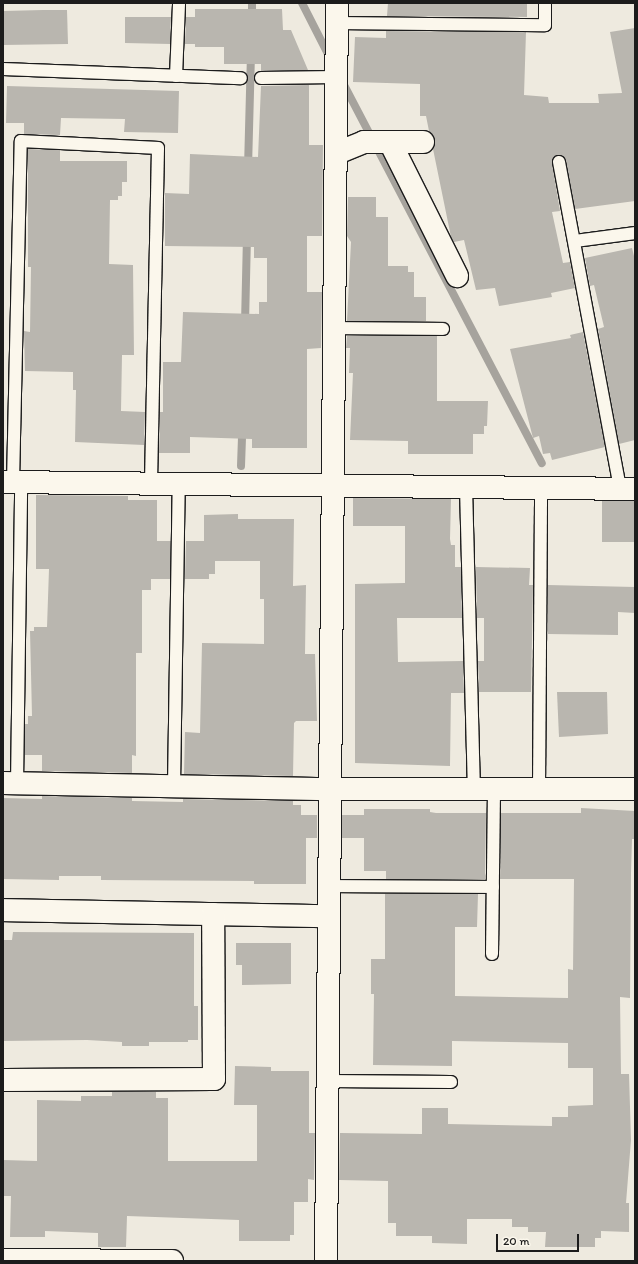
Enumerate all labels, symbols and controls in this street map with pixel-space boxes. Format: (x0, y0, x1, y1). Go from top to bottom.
scale bar (498, 1226, 581, 1252)
text: 20 m (503, 1234, 530, 1248)

